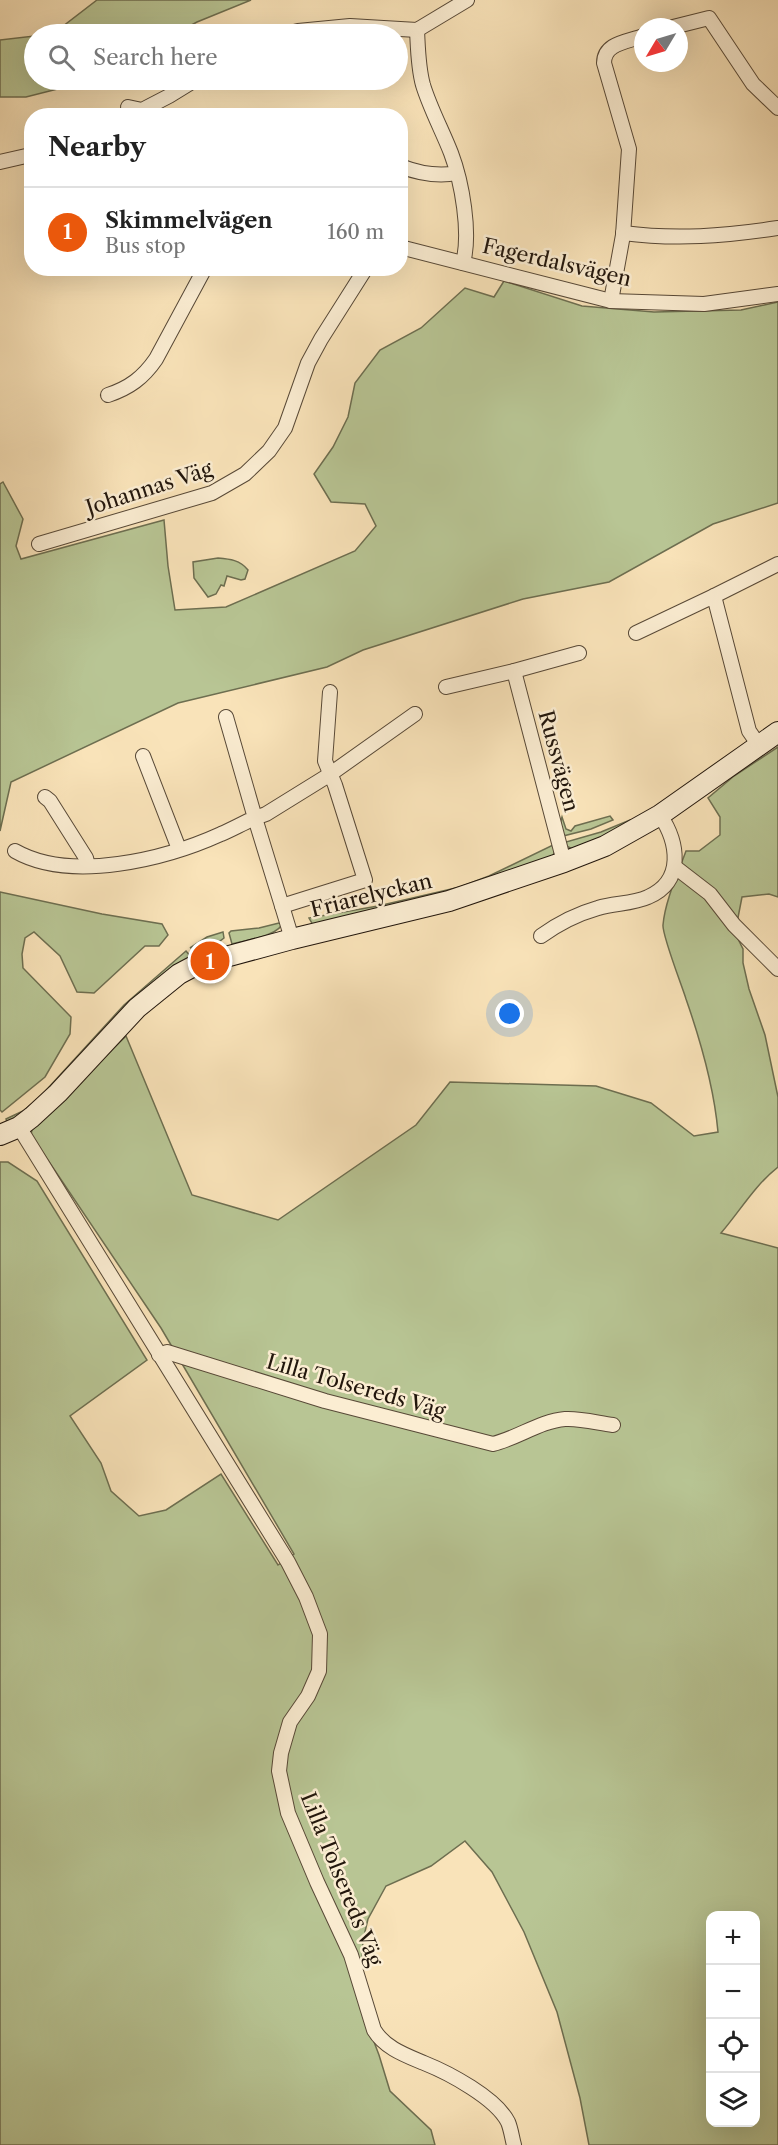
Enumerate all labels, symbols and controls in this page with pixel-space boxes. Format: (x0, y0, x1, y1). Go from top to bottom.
north arrow (634, 18, 688, 72)
search box (24, 24, 408, 90)
icon: search (45, 41, 78, 74)
text: Search here (93, 44, 218, 71)
text: Nearby (48, 131, 146, 163)
text: Skimmelvägen (105, 207, 273, 234)
text: 1 (63, 220, 72, 244)
text: 160 m (327, 220, 384, 244)
street label: Fagerdalsvägen (480, 233, 634, 291)
text: Bus stop (105, 234, 186, 258)
street label: Johannas Väg (80, 456, 216, 521)
street label: Russvägen (533, 707, 585, 815)
street label: Friarelyckan (308, 868, 434, 922)
pin: 1 (190, 938, 230, 984)
your location (495, 999, 524, 1028)
street label: Lilla Tolsereds Väg (264, 1348, 449, 1424)
street label: Lilla Tolsereds Väg (296, 1788, 389, 1970)
map controls (706, 1911, 760, 2127)
button: + (706, 1911, 760, 1965)
button: − (706, 1965, 760, 2019)
button: locate (706, 2019, 760, 2073)
button: layers (706, 2073, 760, 2127)

